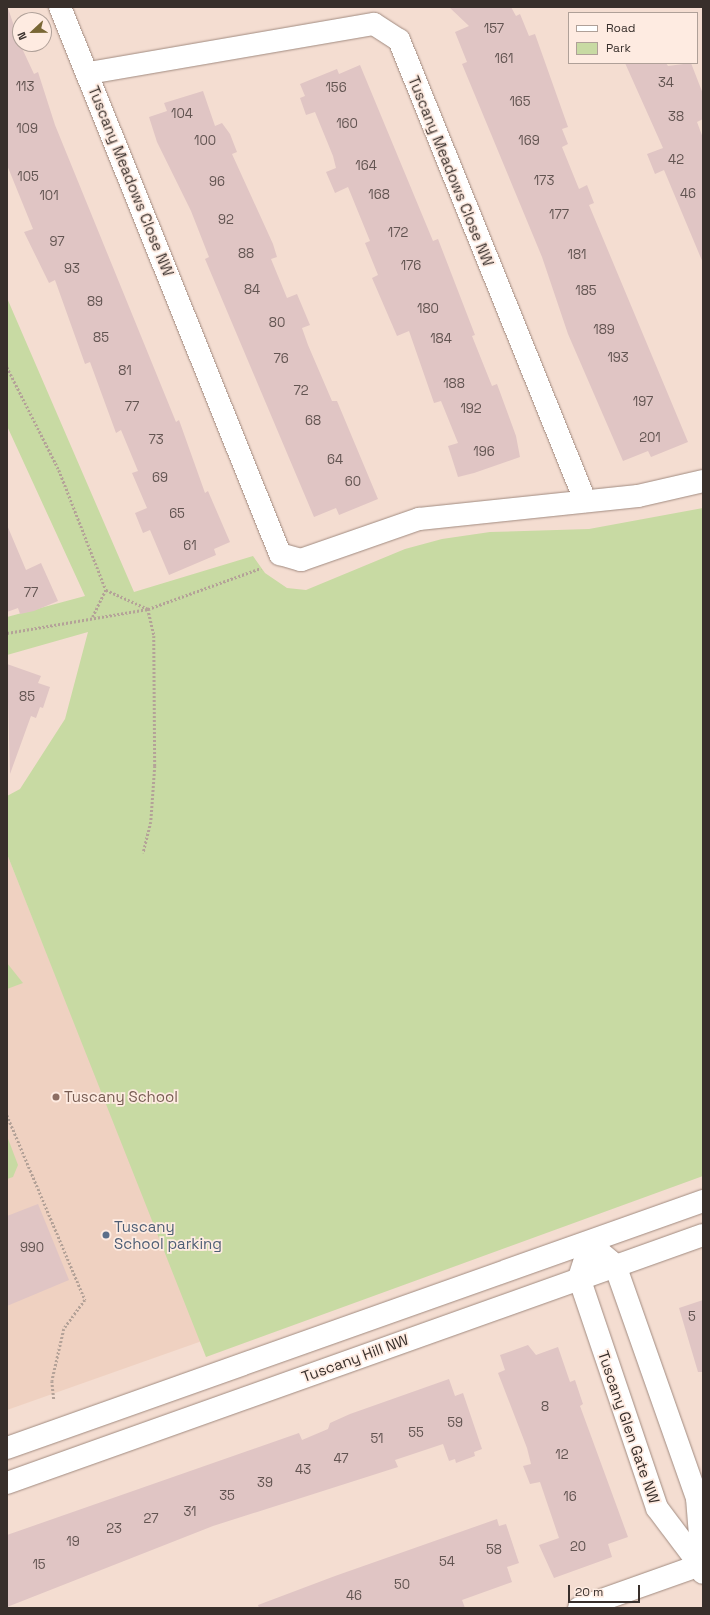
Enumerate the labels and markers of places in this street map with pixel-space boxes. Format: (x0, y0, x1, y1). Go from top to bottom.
place label: Tuscany School (64, 1088, 178, 1106)
marker: Tuscany School (51, 1092, 61, 1102)
place label: Tuscany School parking (114, 1217, 222, 1252)
marker: Tuscany School parking (101, 1230, 111, 1240)

